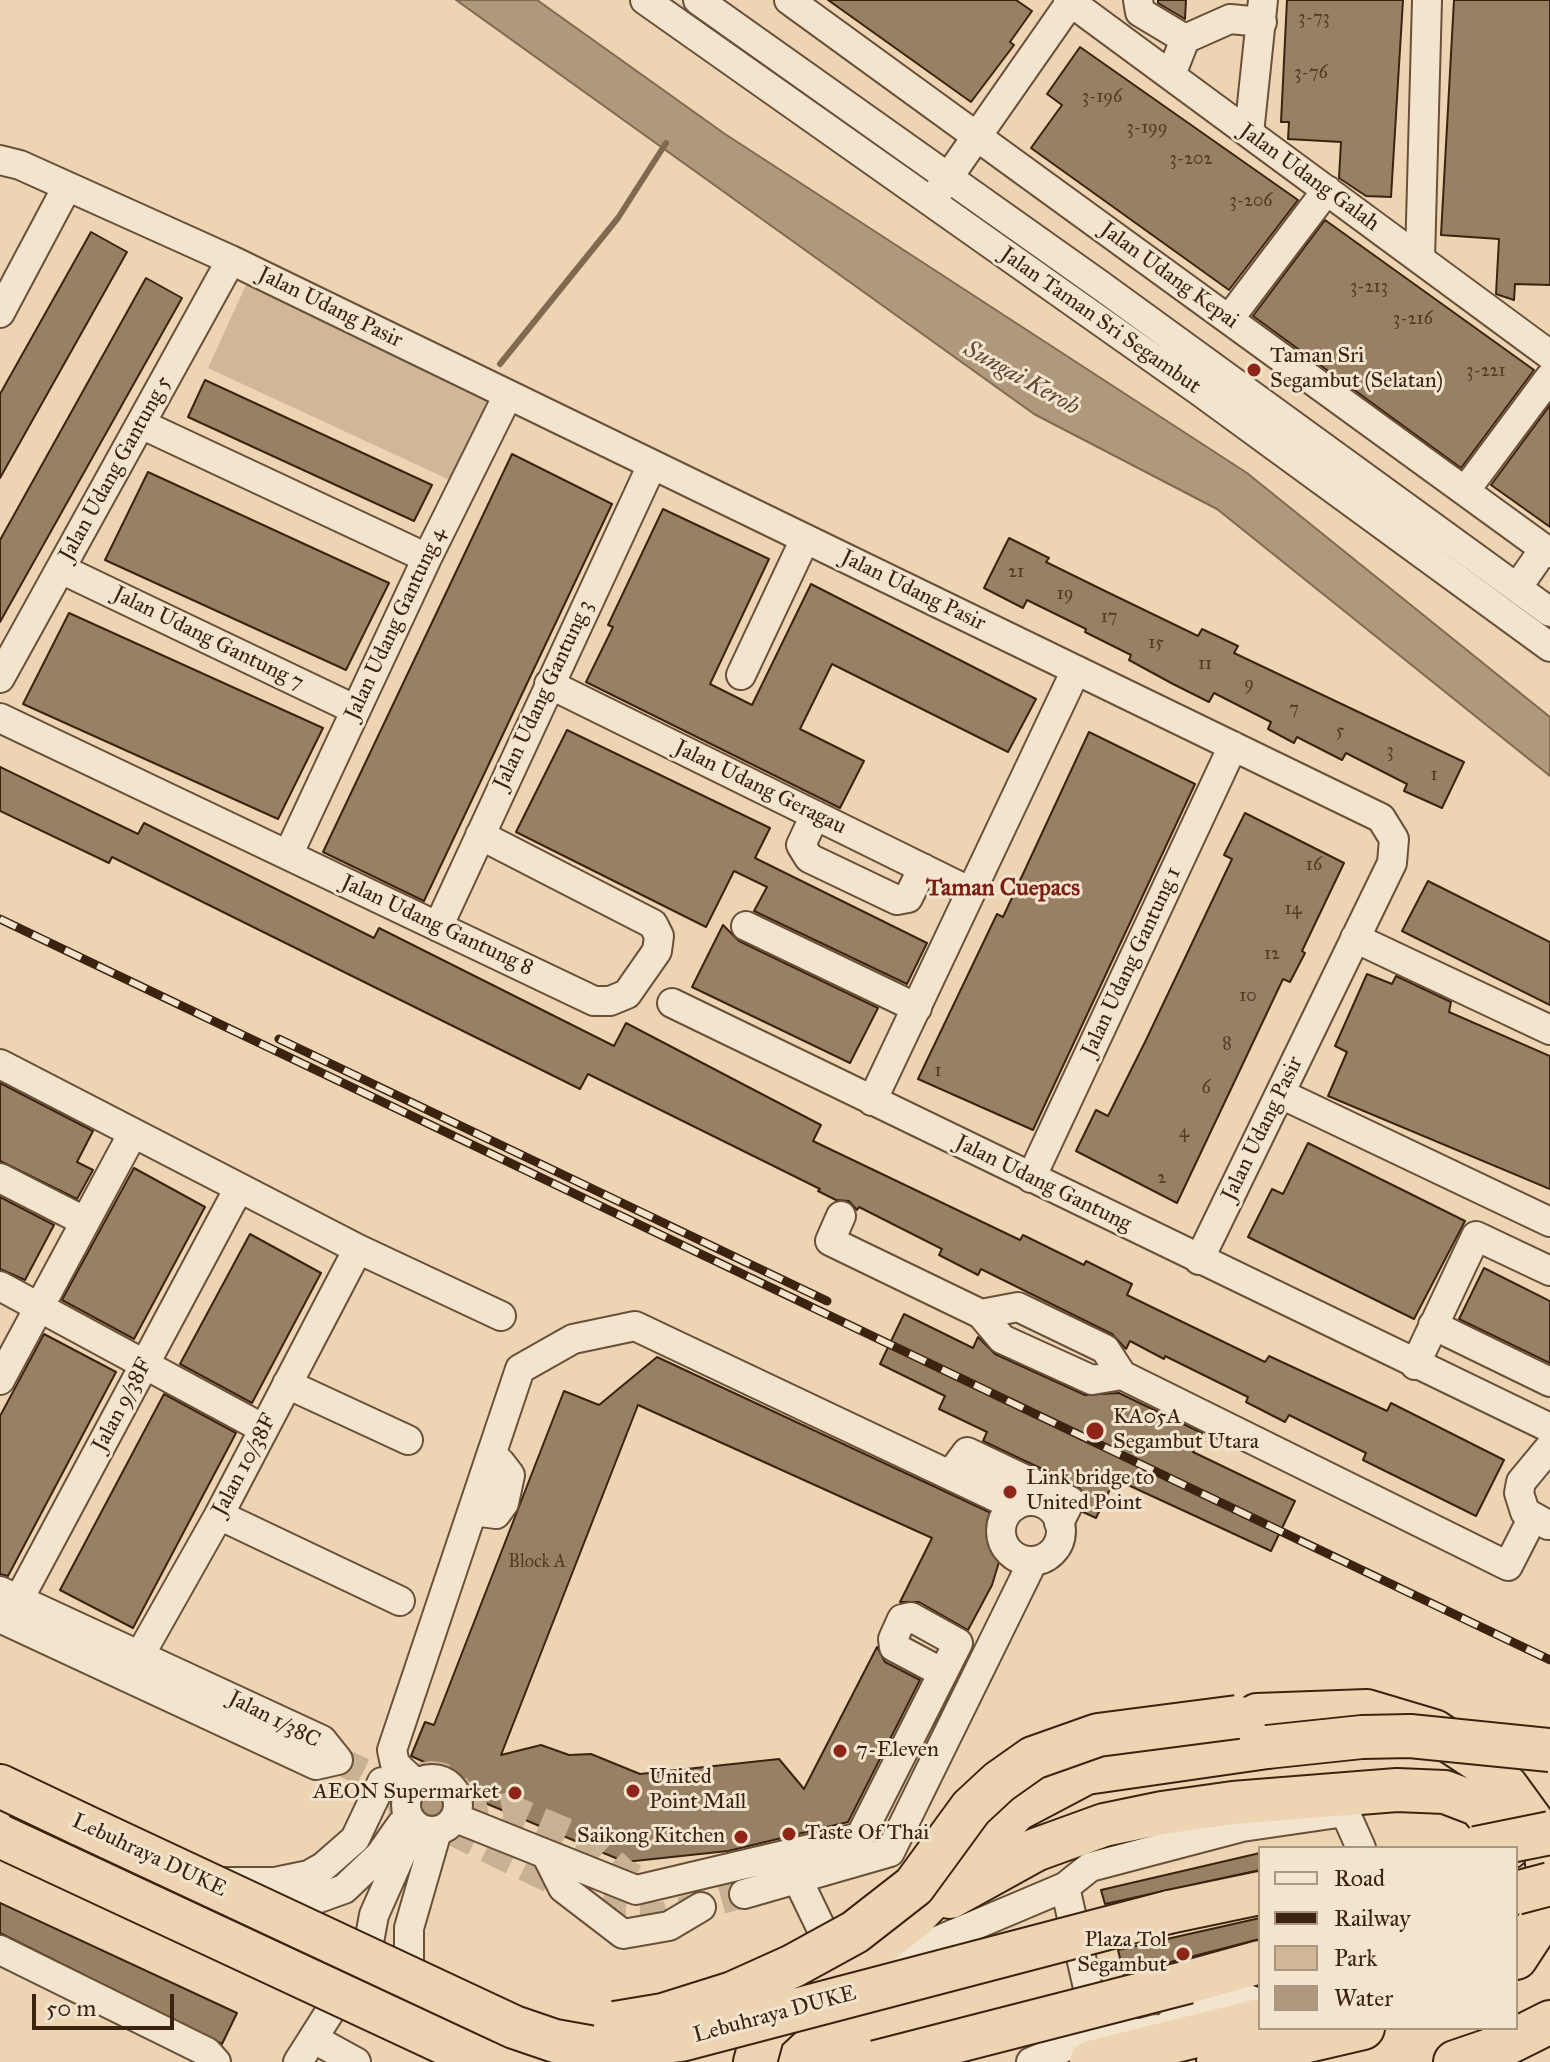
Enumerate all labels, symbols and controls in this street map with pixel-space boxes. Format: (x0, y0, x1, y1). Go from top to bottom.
house number: 3-73 (1298, 8, 1330, 30)
house number: 3-76 (1294, 63, 1328, 85)
house number: 3-196 (1082, 87, 1122, 109)
house number: 3-199 (1127, 118, 1167, 140)
street label: Jalan Udang Galah (1234, 118, 1384, 238)
house number: 3-202 (1170, 149, 1212, 171)
house number: 3-206 (1229, 191, 1273, 213)
street label: Jalan Udang Kepai (1095, 217, 1243, 335)
street label: Jalan Taman Sri Segambut (995, 242, 1205, 400)
street label: Jalan Udang Pasir (253, 262, 407, 354)
house number: 3-213 (1350, 277, 1388, 299)
house number: 3-216 (1393, 309, 1433, 331)
water label: Sungai Keroh (958, 335, 1084, 423)
place label: Taman Sri Segambut (Selatan) (1270, 344, 1443, 396)
marker: Taman Sri Segambut (Selatan) (1245, 361, 1263, 379)
house number: 3-221 (1466, 361, 1506, 383)
street label: Jalan Udang Gantung 5 (54, 372, 178, 566)
street label: Jalan Udang Gantung 4 (340, 523, 452, 725)
street label: Jalan Udang Pasir (836, 545, 990, 637)
house number: 21 (1008, 562, 1024, 584)
street label: Jalan Udang Gantung 7 (108, 581, 308, 697)
house number: 19 (1057, 584, 1073, 606)
street label: Jalan Udang Gantung 3 (489, 596, 599, 794)
house number: 17 (1101, 607, 1117, 629)
house number: 15 (1148, 633, 1164, 655)
house number: 11 (1198, 654, 1212, 676)
house number: 9 (1244, 674, 1254, 696)
house number: 7 (1289, 699, 1299, 721)
house number: 5 (1336, 721, 1344, 743)
street label: Jalan Udang Geragau (670, 735, 850, 841)
house number: 3 (1386, 741, 1394, 763)
house number: 1 (1430, 765, 1438, 787)
house number: 16 (1306, 855, 1322, 877)
street label: Jalan Udang Gantung 1 (1077, 863, 1187, 1061)
street label: Jalan Udang Gantung 8 (337, 870, 537, 982)
district label: Taman Cuepacs (926, 875, 1080, 903)
house number: 14 (1284, 899, 1302, 921)
house number: 12 (1264, 944, 1280, 966)
house number: 10 (1239, 986, 1257, 1008)
house number: 8 (1222, 1034, 1232, 1056)
street label: Jalan Udang Pasir (1217, 1052, 1309, 1206)
house number: 1 (934, 1061, 942, 1083)
house number: 6 (1201, 1078, 1211, 1100)
house number: 4 (1179, 1122, 1189, 1144)
street label: Jalan Udang Gantung (951, 1130, 1135, 1238)
house number: 2 (1158, 1168, 1166, 1190)
street label: Jalan 9/38F (87, 1354, 159, 1456)
place label: KA05A Segambut Utara (1113, 1405, 1259, 1456)
street label: Jalan 10/38F (207, 1409, 283, 1521)
marker: KA05A Segambut Utara (1084, 1420, 1106, 1442)
place label: Link bridge to United Point (1026, 1466, 1154, 1518)
marker: Link bridge to United Point (1001, 1483, 1019, 1501)
house number: Block A (508, 1552, 566, 1574)
street label: Jalan 1/38C (224, 1686, 324, 1754)
place label: 7-Eleven (856, 1738, 939, 1764)
marker: 7-Eleven (831, 1742, 849, 1760)
place label: United Point Mall (649, 1765, 747, 1816)
place label: AEON Supermarket (313, 1780, 499, 1806)
marker: United Point Mall (624, 1782, 642, 1800)
marker: AEON Supermarket (506, 1784, 524, 1802)
street label: Lebuhraya DUKE (68, 1809, 230, 1903)
place label: Taste Of Thai (805, 1821, 929, 1847)
place label: Saikong Kitchen (577, 1824, 725, 1850)
marker: Taste Of Thai (780, 1825, 798, 1843)
marker: Saikong Kitchen (732, 1828, 750, 1846)
legend (1258, 1846, 1518, 2030)
text: Road (1334, 1863, 1385, 1893)
text: Railway (1334, 1903, 1411, 1933)
place label: Plaza Tol Segambut (1077, 1928, 1167, 1980)
text: Park (1334, 1943, 1377, 1973)
marker: Plaza Tol Segambut (1174, 1945, 1192, 1963)
scale bar (36, 1978, 178, 2028)
street label: Lebuhraya DUKE (691, 1981, 859, 2049)
text: Water (1334, 1983, 1393, 2013)
text: 50 m (46, 1993, 96, 2023)

